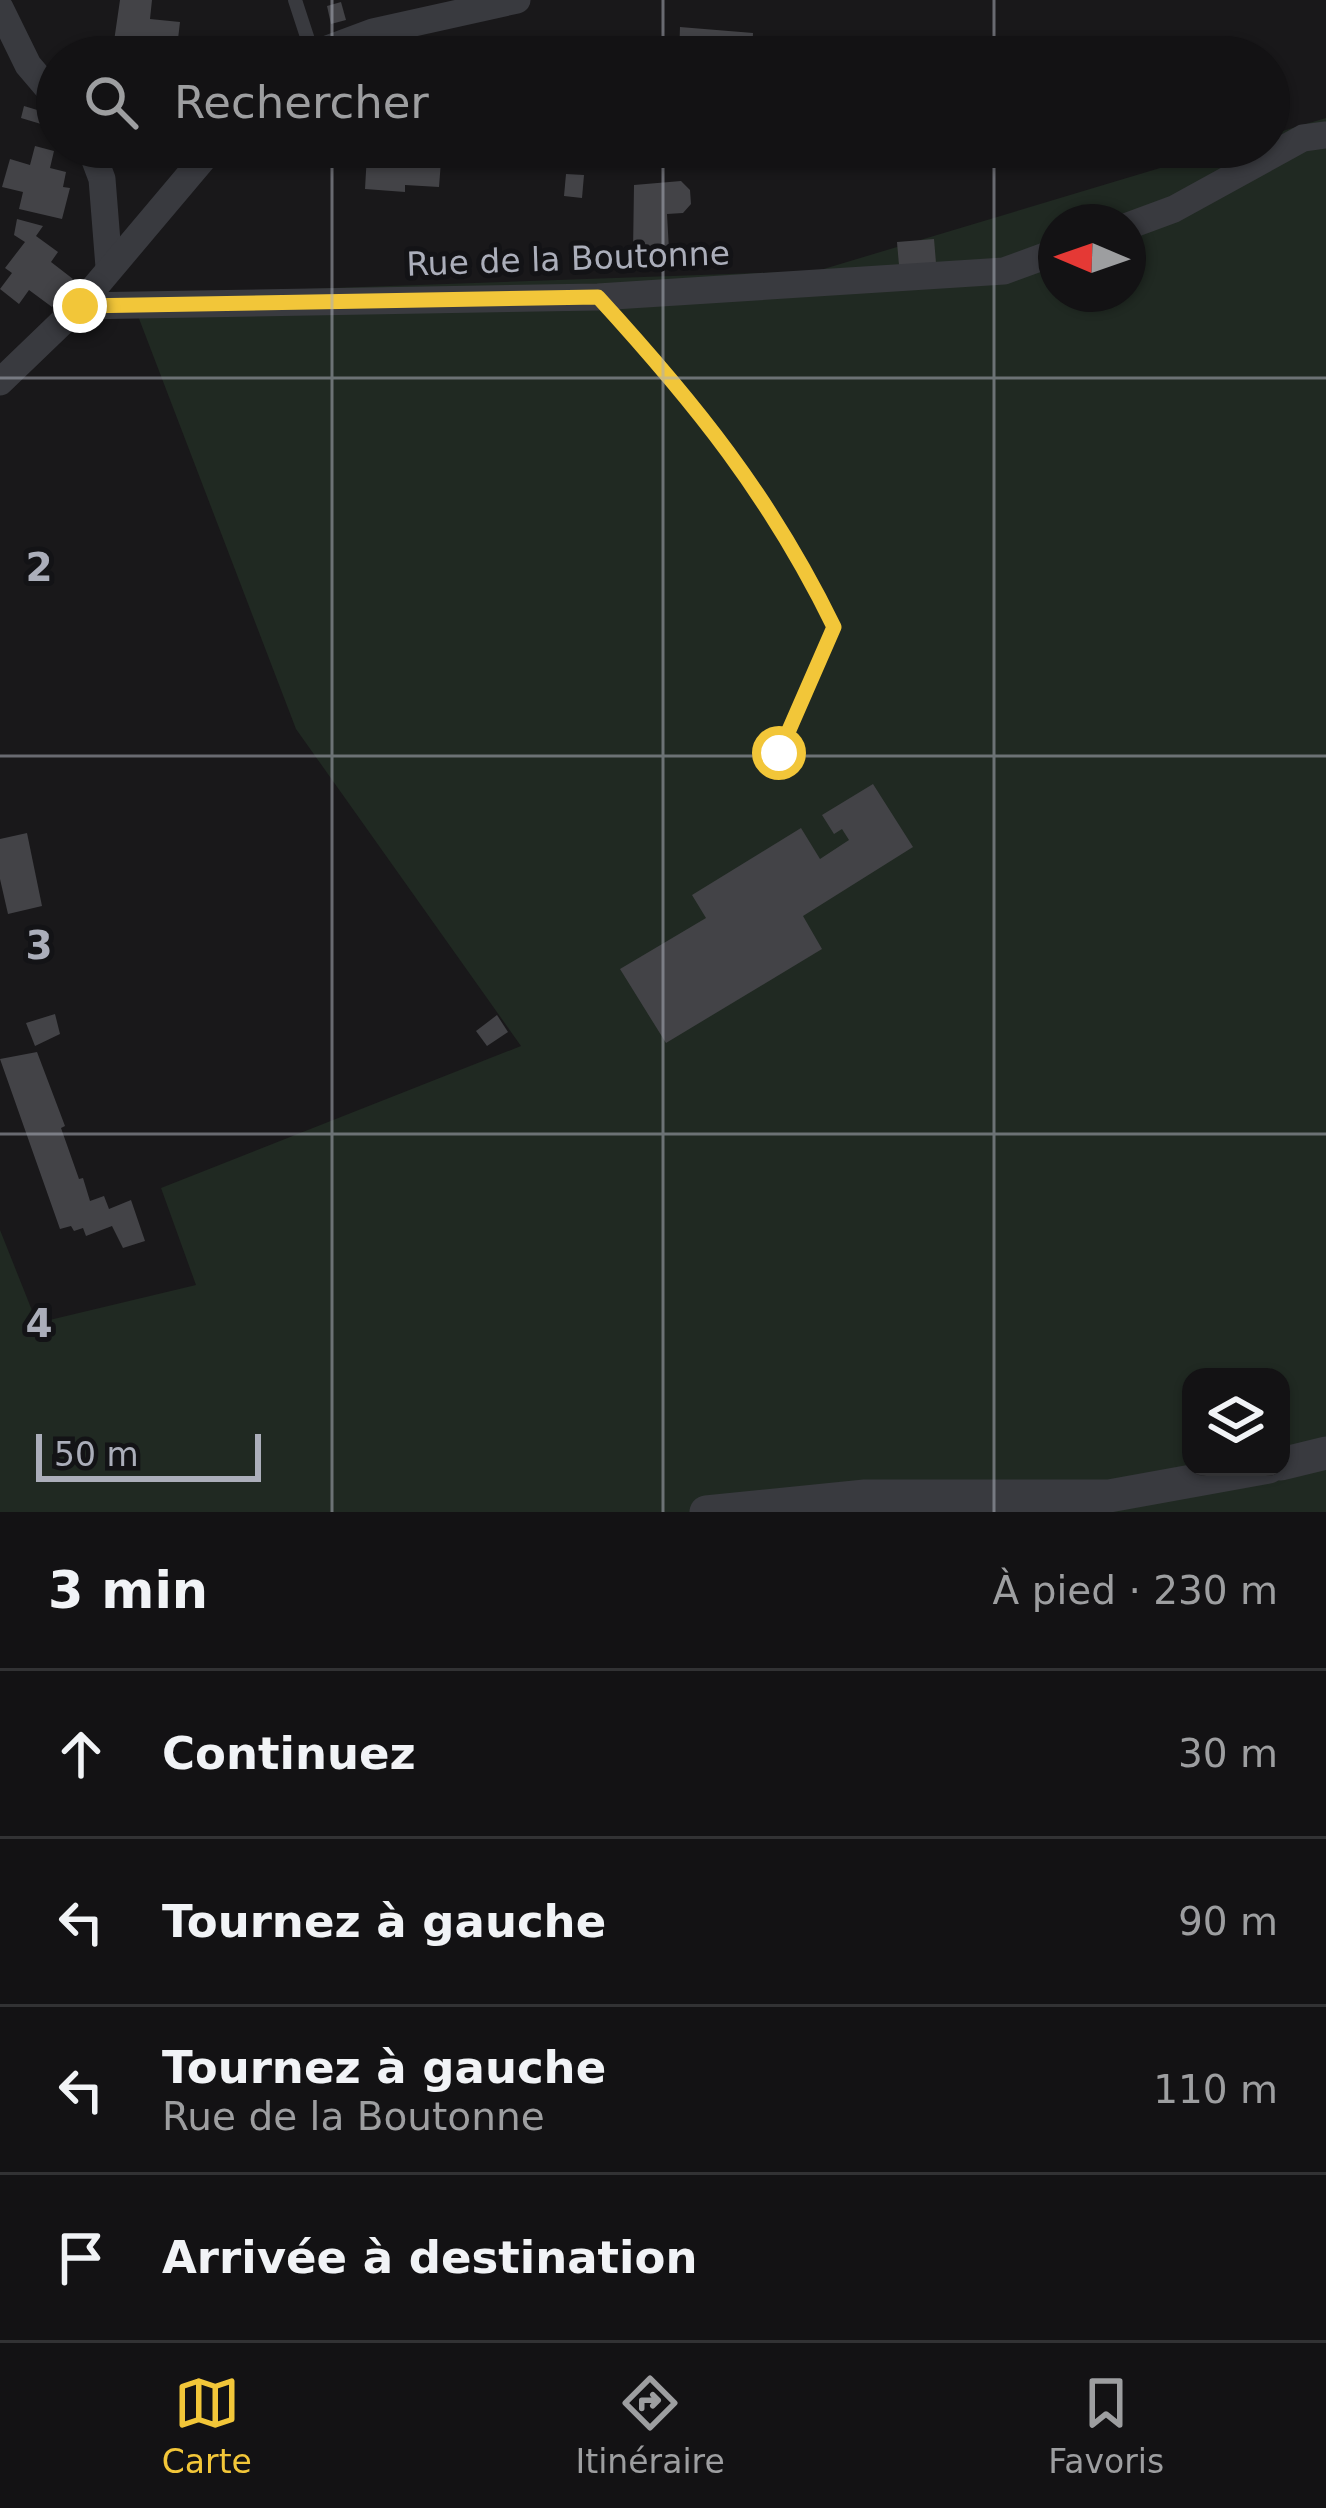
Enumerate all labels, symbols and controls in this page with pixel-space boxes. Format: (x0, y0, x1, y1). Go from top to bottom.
search box (36, 36, 1290, 168)
icon: search (78, 69, 144, 135)
text: Rechercher (174, 76, 429, 129)
north arrow (1038, 204, 1146, 312)
street label: Rue de la Boutonne (406, 233, 730, 284)
route end (53, 279, 107, 333)
text: 2 (25, 545, 53, 590)
route start (752, 726, 806, 780)
text: 3 (25, 923, 53, 968)
text: 4 (25, 1301, 53, 1346)
map controls (1182, 1368, 1290, 1476)
button: layers (1182, 1368, 1290, 1476)
scale bar (36, 1428, 261, 1481)
text: 50 m (54, 1435, 139, 1474)
text: 3 min (48, 1561, 208, 1620)
text: À pied · 230 m (993, 1568, 1278, 1613)
icon: ahead (48, 1721, 114, 1787)
text: Continuez (162, 1727, 416, 1780)
text: 30 m (1178, 1731, 1278, 1776)
icon: left (48, 1889, 114, 1955)
text: Tournez à gauche (162, 1895, 606, 1948)
text: 90 m (1178, 1899, 1278, 1944)
text: Tournez à gauche (162, 2041, 606, 2094)
icon: left (48, 2057, 114, 2123)
text: 110 m (1153, 2067, 1278, 2112)
text: Rue de la Boutonne (162, 2094, 545, 2139)
icon: arrive (48, 2225, 114, 2291)
text: Arrivée à destination (162, 2231, 697, 2284)
tab: Carte (162, 2370, 252, 2481)
tab: Itinéraire (576, 2370, 725, 2481)
tab: Favoris (1048, 2370, 1164, 2481)

